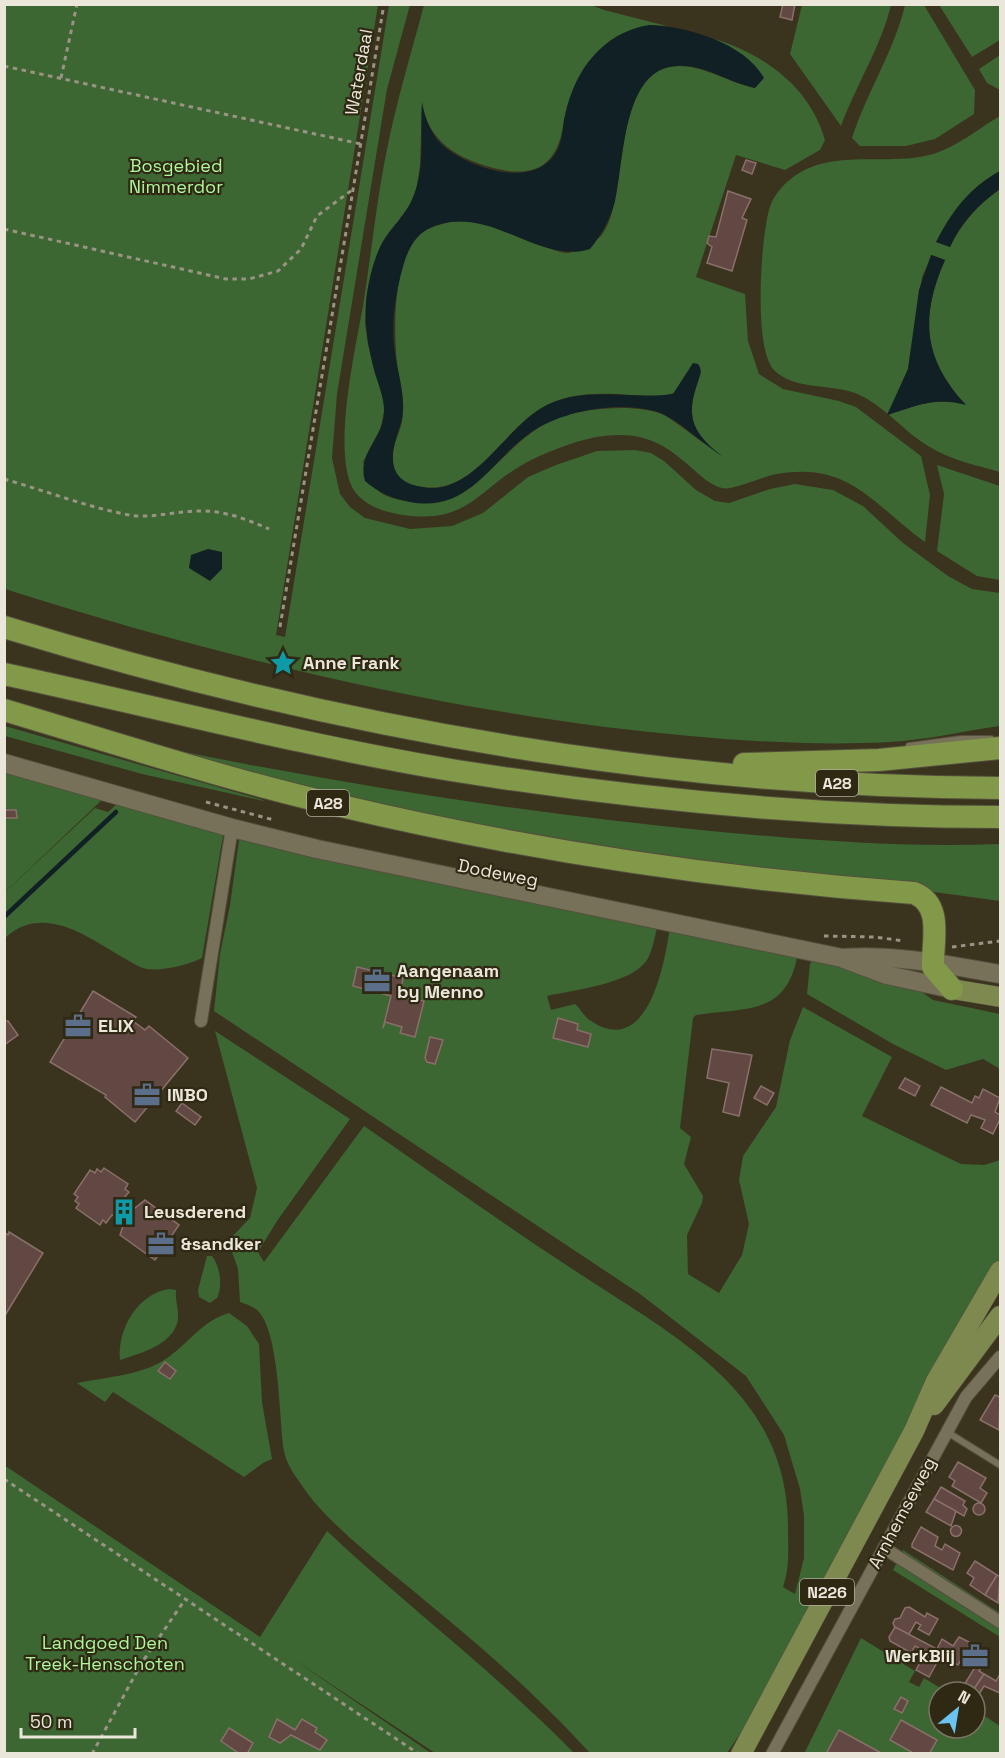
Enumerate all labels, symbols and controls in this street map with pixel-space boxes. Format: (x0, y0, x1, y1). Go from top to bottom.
street label: Waterdaal (340, 27, 377, 117)
park label: Bosgebied Nimmerdor (129, 154, 223, 198)
place icon: Anne Frank (268, 648, 298, 678)
place label: Anne Frank (303, 651, 400, 674)
road number: A28 (816, 770, 858, 796)
road number: A28 (307, 790, 349, 816)
street label: Dodeweg (456, 853, 540, 892)
place label: Aangenaam by Menno (397, 959, 499, 1003)
office icon: Aangenaam by Menno (362, 966, 392, 996)
office icon: ELIX (63, 1011, 93, 1041)
place label: ELIX (98, 1014, 134, 1037)
office icon: INBO (132, 1080, 162, 1110)
place label: INBO (167, 1083, 208, 1106)
building icon: Leusderend (109, 1197, 139, 1227)
place label: Leusderend (144, 1200, 246, 1223)
office icon: &sandker (146, 1229, 176, 1259)
place label: &sandker (181, 1232, 261, 1255)
street label: Arnhemseweg (863, 1453, 941, 1572)
road number: N226 (800, 1579, 854, 1605)
park label: Landgoed Den Treek-Henschoten (25, 1631, 185, 1675)
office icon: WerkBlij (960, 1641, 990, 1671)
place label: WerkBlij (885, 1644, 955, 1667)
north arrow (927, 1680, 987, 1740)
text: N (954, 1686, 974, 1709)
scale bar (21, 1701, 135, 1739)
text: 50 m (30, 1710, 72, 1733)

